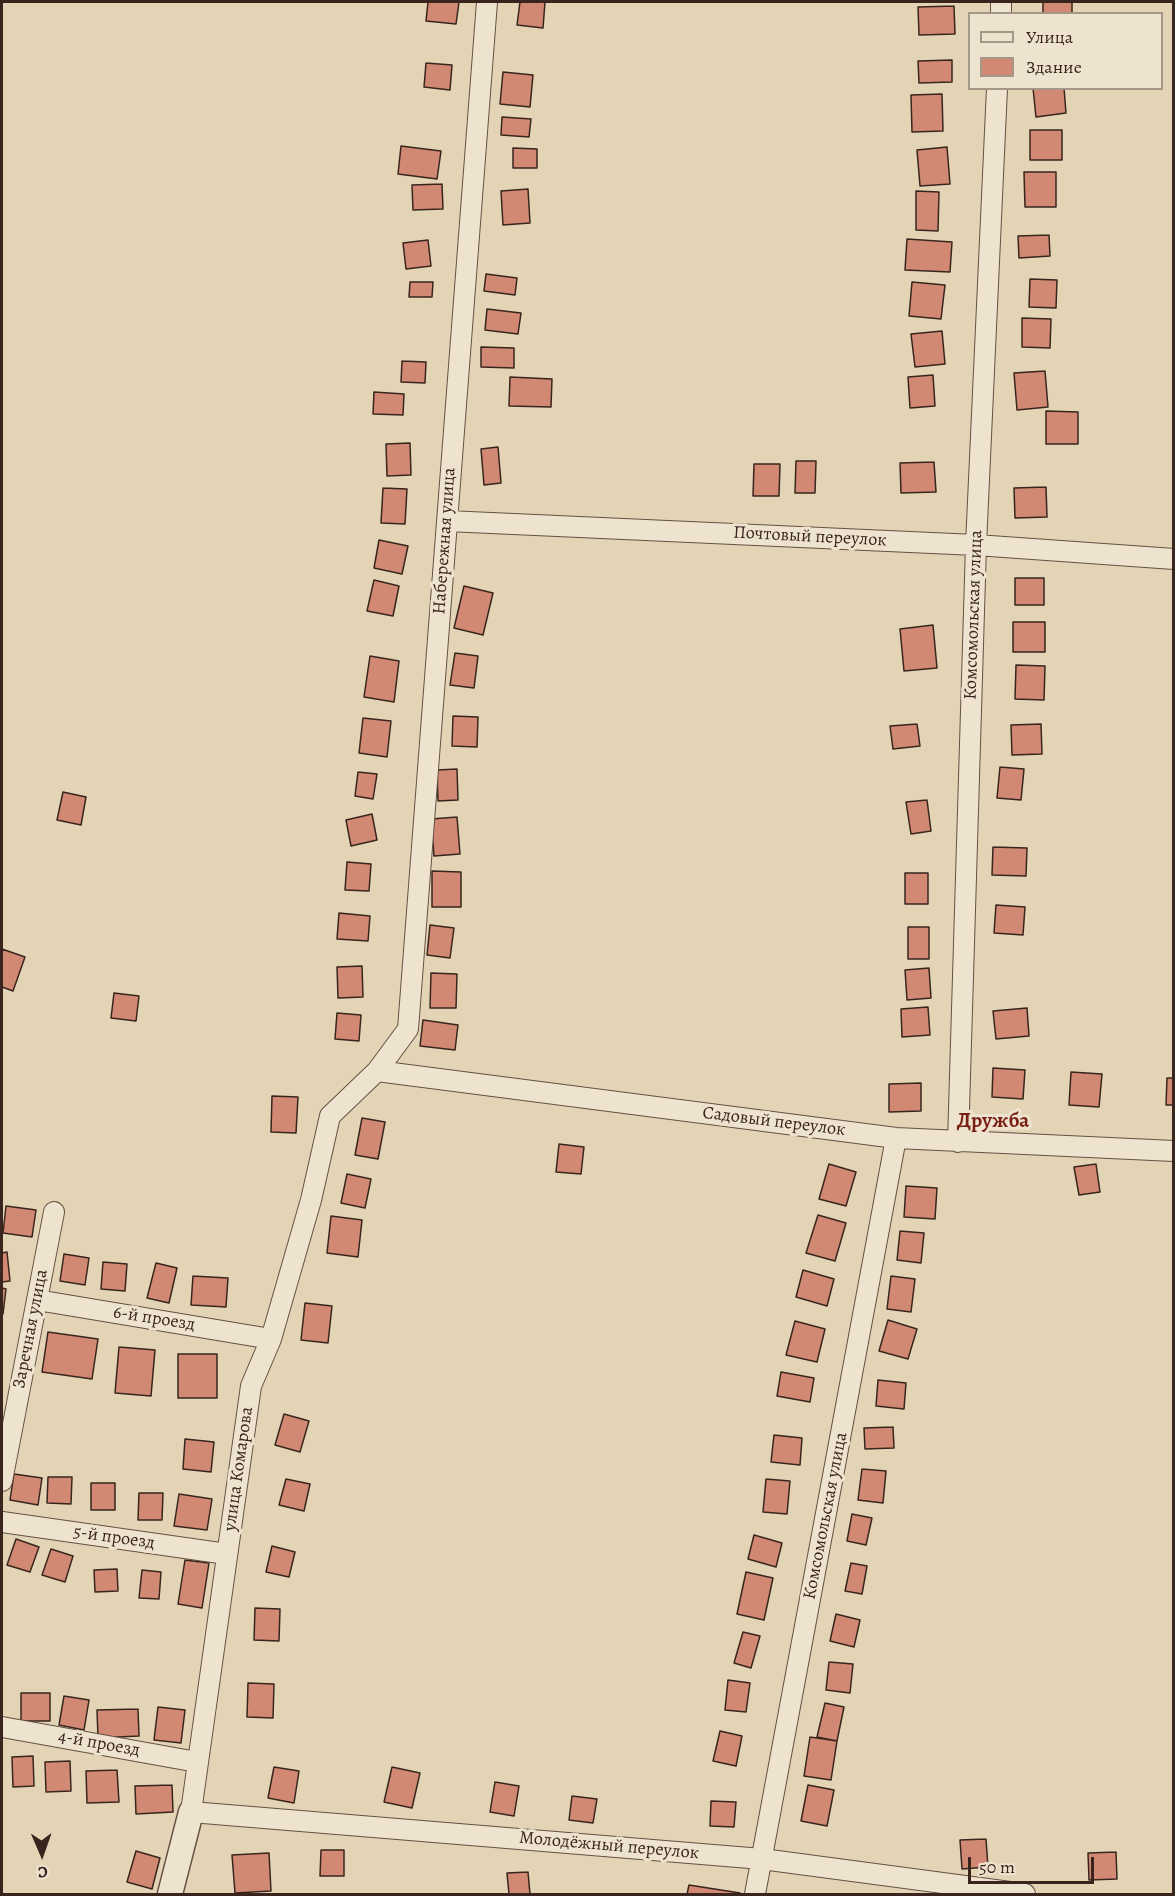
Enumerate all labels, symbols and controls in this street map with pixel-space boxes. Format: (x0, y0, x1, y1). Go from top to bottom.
legend (968, 12, 1163, 90)
text: Улица (1026, 25, 1073, 49)
text: Здание (1026, 55, 1082, 79)
street label: Набережная улица (429, 467, 461, 615)
street label: Почтовый переулок (733, 522, 887, 552)
street label: Комсомольская улица (960, 530, 988, 700)
street label: Садовый переулок (701, 1103, 847, 1141)
district label: Дружба (957, 1109, 1029, 1135)
street label: Заречная улица (9, 1268, 53, 1390)
street label: 6-й проезд (111, 1302, 197, 1336)
street label: улица Комарова (220, 1405, 258, 1533)
street label: Комсомольская улица (799, 1430, 853, 1602)
street label: 5-й проезд (72, 1522, 156, 1554)
street label: 4-й проезд (56, 1726, 142, 1762)
north arrow (12, 1824, 72, 1884)
street label: Молодёжный переулок (518, 1827, 700, 1865)
scale bar (971, 1845, 1097, 1883)
text: 50 m (979, 1855, 1015, 1879)
text: С (37, 1861, 48, 1883)

